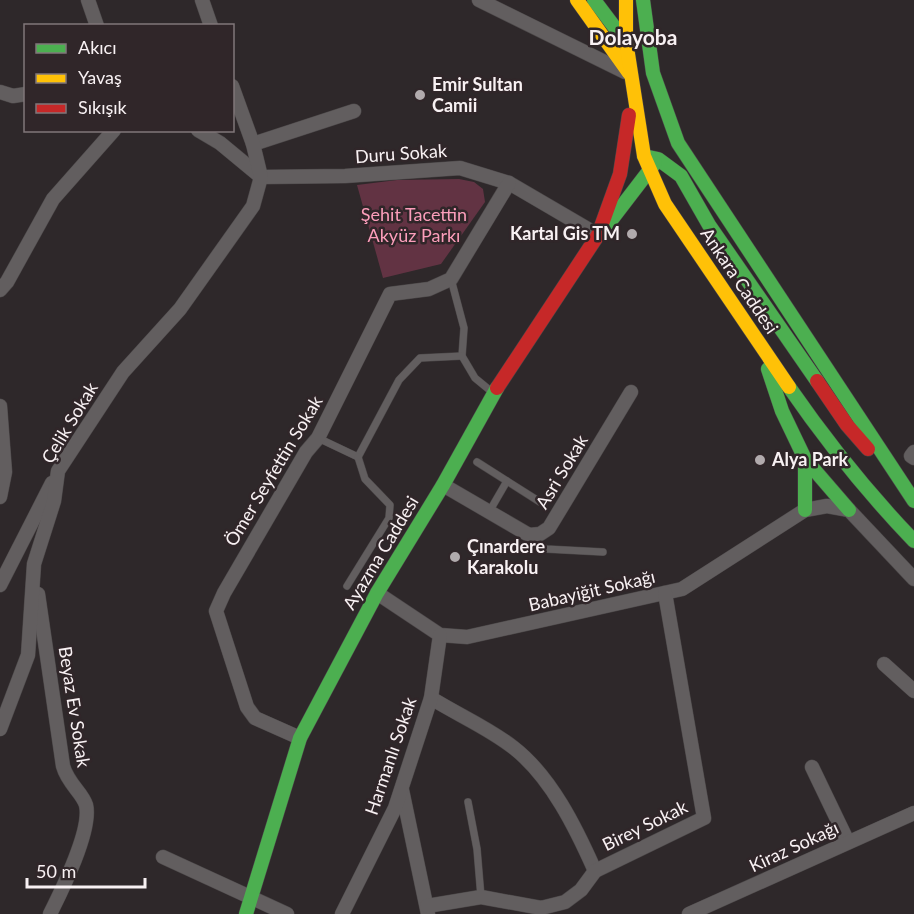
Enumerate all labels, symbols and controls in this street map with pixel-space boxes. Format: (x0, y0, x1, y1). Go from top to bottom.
legend (24, 24, 234, 132)
district label: Dolayoba (589, 24, 677, 49)
text: Akıcı (78, 36, 117, 58)
text: Yavaş (78, 66, 122, 88)
place label: Emir Sultan Camii (432, 73, 523, 116)
marker: Emir Sultan Camii (413, 88, 427, 102)
text: Sıkışık (78, 96, 128, 118)
street label: Duru Sokak (354, 139, 448, 167)
park label: Şehit Tacettin Akyüz Parkı (361, 203, 467, 246)
place label: Kartal Gis TM (510, 222, 620, 244)
street label: Ankara Caddesi (696, 223, 783, 338)
marker: Kartal Gis TM (625, 227, 639, 241)
street label: Çelik Sokak (36, 377, 102, 467)
street label: Ömer Seyfettin Sokak (220, 391, 327, 550)
street label: Asri Sokak (530, 430, 592, 513)
place label: Alya Park (771, 448, 848, 470)
marker: Alya Park (753, 453, 767, 467)
street label: Ayazma Caddesi (338, 492, 423, 613)
place label: Çınardere Karakolu (467, 535, 546, 578)
marker: Çınardere Karakolu (448, 550, 462, 564)
street label: Babayiğit Sokağı (526, 565, 657, 615)
street label: Beyaz Ev Sokak (55, 645, 96, 770)
street label: Harmanlı Sokak (360, 693, 421, 817)
street label: Birey Sokak (598, 795, 691, 855)
street label: Kiraz Sokağı (745, 816, 842, 876)
scale bar (27, 851, 146, 889)
text: 50 m (36, 860, 76, 882)

